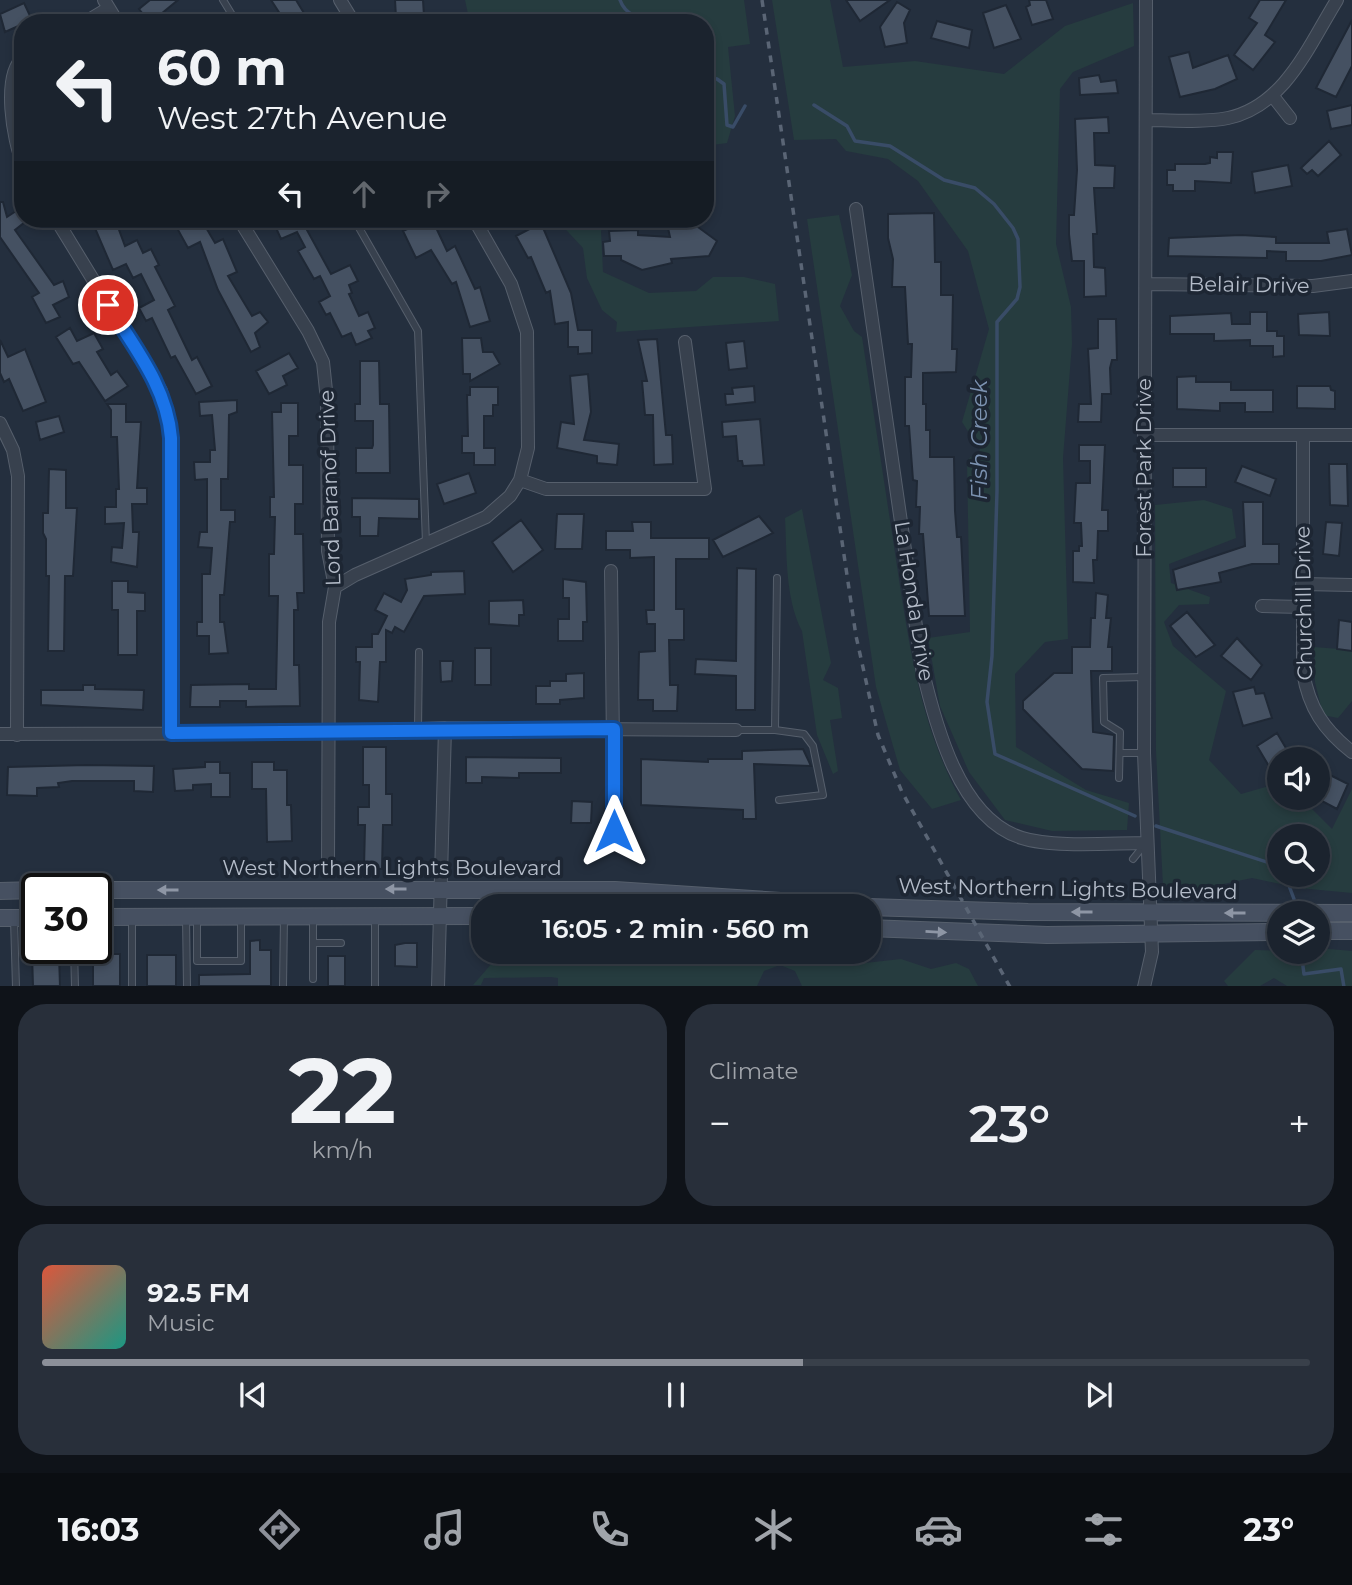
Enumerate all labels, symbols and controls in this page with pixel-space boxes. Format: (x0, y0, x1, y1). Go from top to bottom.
text: 60 m (157, 38, 287, 97)
icon: left (42, 42, 133, 133)
text: West 27th Avenue (157, 98, 447, 137)
icon: left (272, 175, 310, 213)
icon: ahead (345, 175, 383, 213)
icon: right (418, 175, 456, 213)
street label: Belair Drive (1188, 271, 1310, 298)
pin (78, 275, 138, 335)
icon: arrive (89, 286, 127, 324)
water label: Fish Creek (965, 378, 993, 500)
street label: Forest Park Drive (1131, 378, 1156, 558)
street label: Lord Baranof Drive (314, 389, 345, 587)
street label: La Honda Drive (889, 519, 939, 683)
street label: Churchill Drive (1290, 525, 1317, 681)
map controls (1267, 747, 1330, 964)
button: sound (1267, 747, 1330, 810)
position arrow (577, 794, 651, 868)
button: search (1267, 824, 1330, 887)
street label: West Northern Lights Boulevard (222, 855, 562, 880)
speed limit sign: 30 (21, 873, 112, 964)
street label: West Northern Lights Boulevard (898, 873, 1238, 904)
one-way arrow (385, 883, 407, 895)
one-way arrow (157, 884, 179, 896)
button: layers (1267, 901, 1330, 964)
one-way arrow (1070, 906, 1092, 918)
one-way arrow (1224, 907, 1246, 919)
text: 16:05 · 2 min · 560 m (542, 913, 810, 945)
one-way arrow (925, 926, 947, 937)
text: 22 (289, 1035, 396, 1146)
text: Climate (709, 1057, 798, 1085)
text: 23° (969, 1092, 1050, 1155)
text: − (709, 1100, 731, 1147)
text: + (1288, 1100, 1310, 1147)
text: km/h (312, 1136, 373, 1164)
text: 92.5 FM (147, 1277, 250, 1309)
text: Music (147, 1309, 215, 1337)
icon: previous (234, 1376, 272, 1414)
icon: pause (657, 1376, 695, 1414)
icon: next (1080, 1376, 1118, 1414)
icon: directions (255, 1505, 304, 1554)
icon: music (420, 1505, 469, 1554)
icon: phone (585, 1505, 634, 1554)
icon: climate (749, 1505, 798, 1554)
icon: car (914, 1505, 963, 1554)
icon: filters (1079, 1505, 1128, 1554)
text: 16:03 (58, 1510, 140, 1549)
text: 23° (1243, 1510, 1294, 1549)

